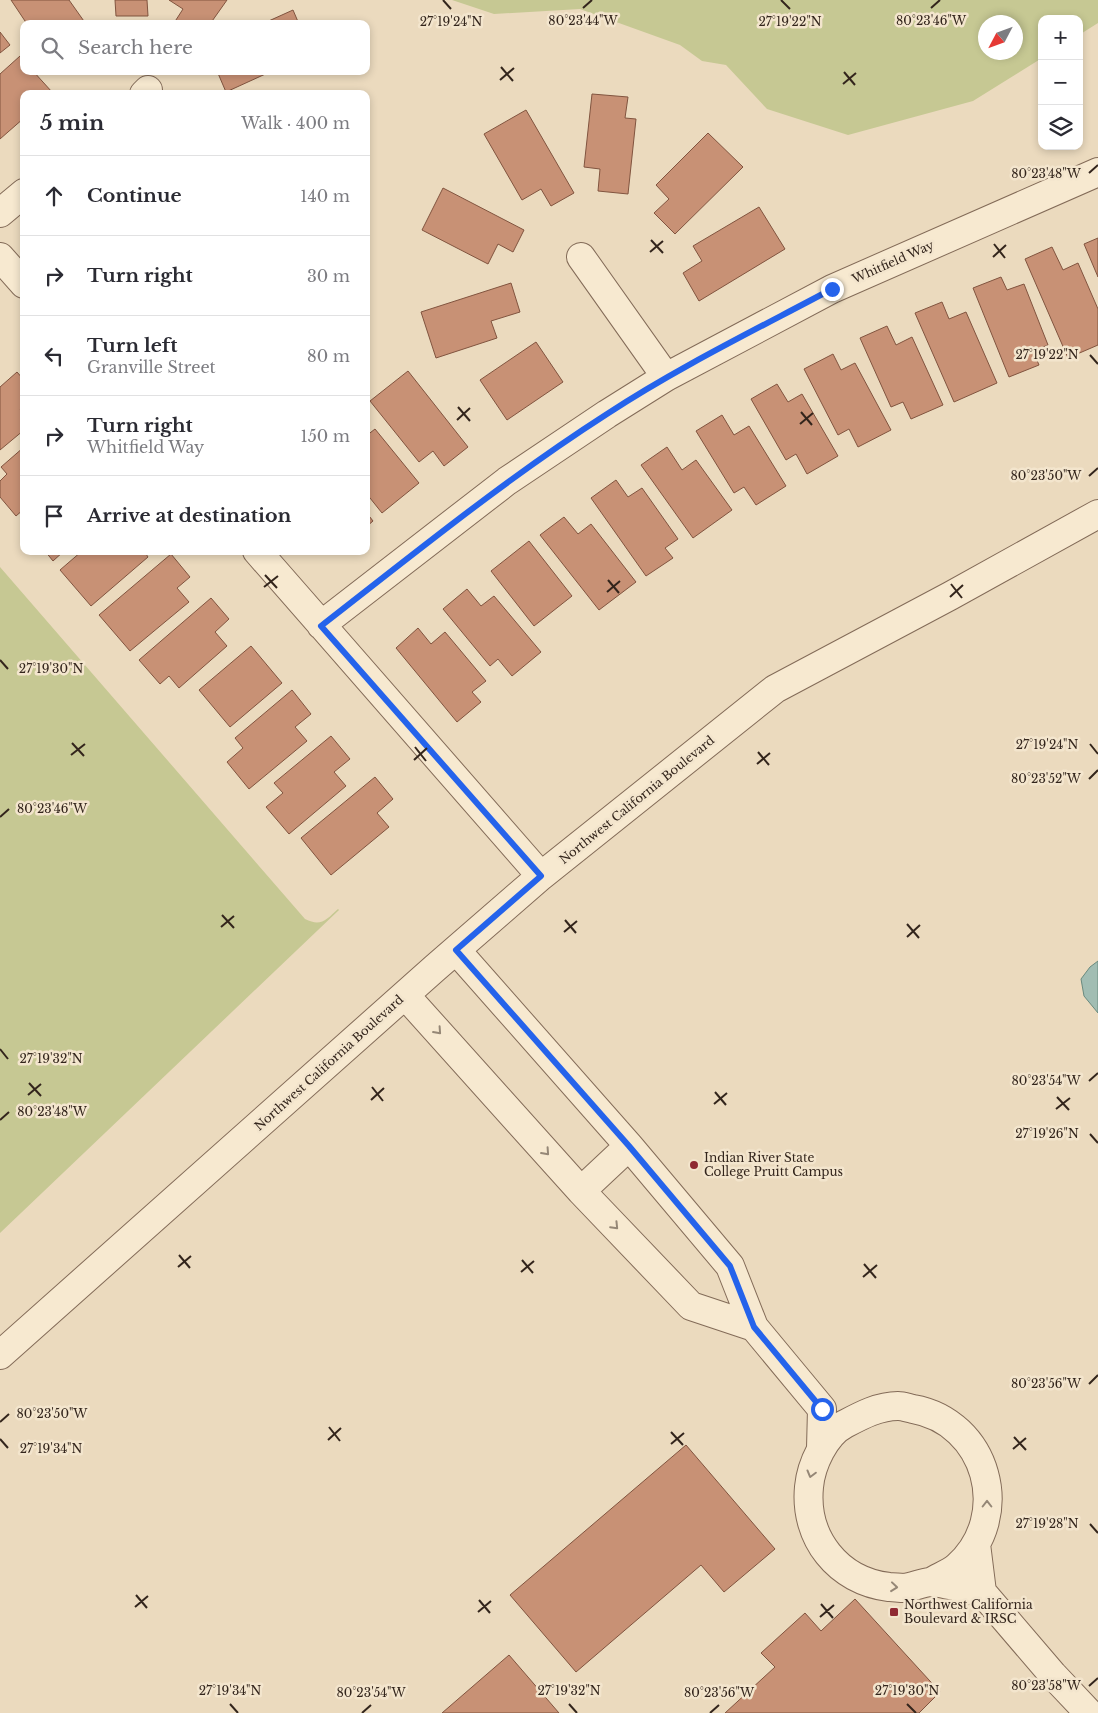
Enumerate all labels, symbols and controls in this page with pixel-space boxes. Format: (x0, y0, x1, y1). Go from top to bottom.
text: 80°23'44"W (548, 13, 619, 28)
text: 80°23'46"W (896, 13, 967, 28)
text: 27°19'24"N (420, 14, 483, 29)
text: 27°19'22"N (758, 14, 822, 29)
north arrow (978, 15, 1023, 60)
map controls (1038, 15, 1083, 150)
button: + (1038, 15, 1083, 60)
search box (20, 20, 370, 75)
icon: search (38, 34, 66, 62)
text: Search here (78, 36, 193, 59)
button: − (1038, 60, 1083, 105)
button: layers (1038, 105, 1083, 150)
text: 5 min (40, 110, 104, 136)
text: Walk · 400 m (241, 113, 350, 133)
text: 80°23'48"W (1011, 166, 1082, 181)
icon: ahead (40, 182, 68, 210)
text: Continue (87, 184, 182, 207)
text: 140 m (300, 186, 350, 206)
street label: Whitfield Way (849, 237, 936, 287)
icon: right (40, 262, 68, 290)
text: Turn right (87, 264, 193, 287)
text: 30 m (307, 266, 350, 286)
route end (821, 278, 844, 301)
text: Turn left (87, 334, 178, 357)
icon: left (40, 342, 68, 370)
text: 80 m (307, 346, 350, 366)
text: 27°19'22"N (1015, 347, 1079, 362)
text: Granville Street (87, 357, 216, 377)
text: Turn right (87, 414, 193, 437)
icon: right (40, 422, 68, 450)
text: 150 m (301, 426, 350, 446)
text: Whitfield Way (87, 437, 204, 457)
text: 80°23'50"W (1011, 468, 1082, 483)
icon: arrive (40, 502, 68, 530)
text: Arrive at destination (87, 504, 291, 527)
text: 27°19'30"N (19, 661, 83, 676)
street label: Northwest California Boulevard (556, 732, 717, 867)
text: 27°19'24"N (1016, 737, 1079, 752)
text: 80°23'52"W (1011, 771, 1082, 786)
text: 80°23'46"W (17, 801, 88, 816)
street label: Northwest California Boulevard (251, 992, 406, 1133)
one-way arrow (432, 1025, 441, 1034)
text: 27°19'32"N (19, 1051, 83, 1066)
text: 80°23'54"W (1011, 1073, 1081, 1088)
text: 80°23'48"W (17, 1104, 88, 1119)
text: 27°19'26"N (1015, 1126, 1079, 1141)
one-way arrow (541, 1146, 550, 1155)
place label: Indian River State College Pruitt Campus (704, 1150, 843, 1179)
marker: Indian River State College Pruitt Campus (688, 1159, 700, 1171)
one-way arrow (609, 1220, 618, 1229)
text: 80°23'56"W (1011, 1376, 1082, 1391)
route start (811, 1398, 834, 1421)
text: 80°23'50"W (17, 1406, 88, 1421)
text: 27°19'34"N (20, 1441, 83, 1456)
one-way arrow (806, 1469, 817, 1478)
one-way arrow (982, 1500, 992, 1508)
text: 27°19'28"N (1015, 1516, 1079, 1531)
one-way arrow (891, 1581, 899, 1592)
place label: Northwest California Boulevard & IRSC (904, 1597, 1033, 1626)
marker: Northwest California Boulevard & IRSC (888, 1606, 900, 1618)
text: 80°23'58"W (1011, 1678, 1082, 1693)
text: 27°19'34"N (199, 1683, 262, 1698)
text: 27°19'32"N (537, 1683, 601, 1698)
text: 27°19'30"N (875, 1683, 939, 1698)
text: 80°23'54"W (336, 1685, 406, 1700)
text: 80°23'56"W (684, 1685, 755, 1700)

